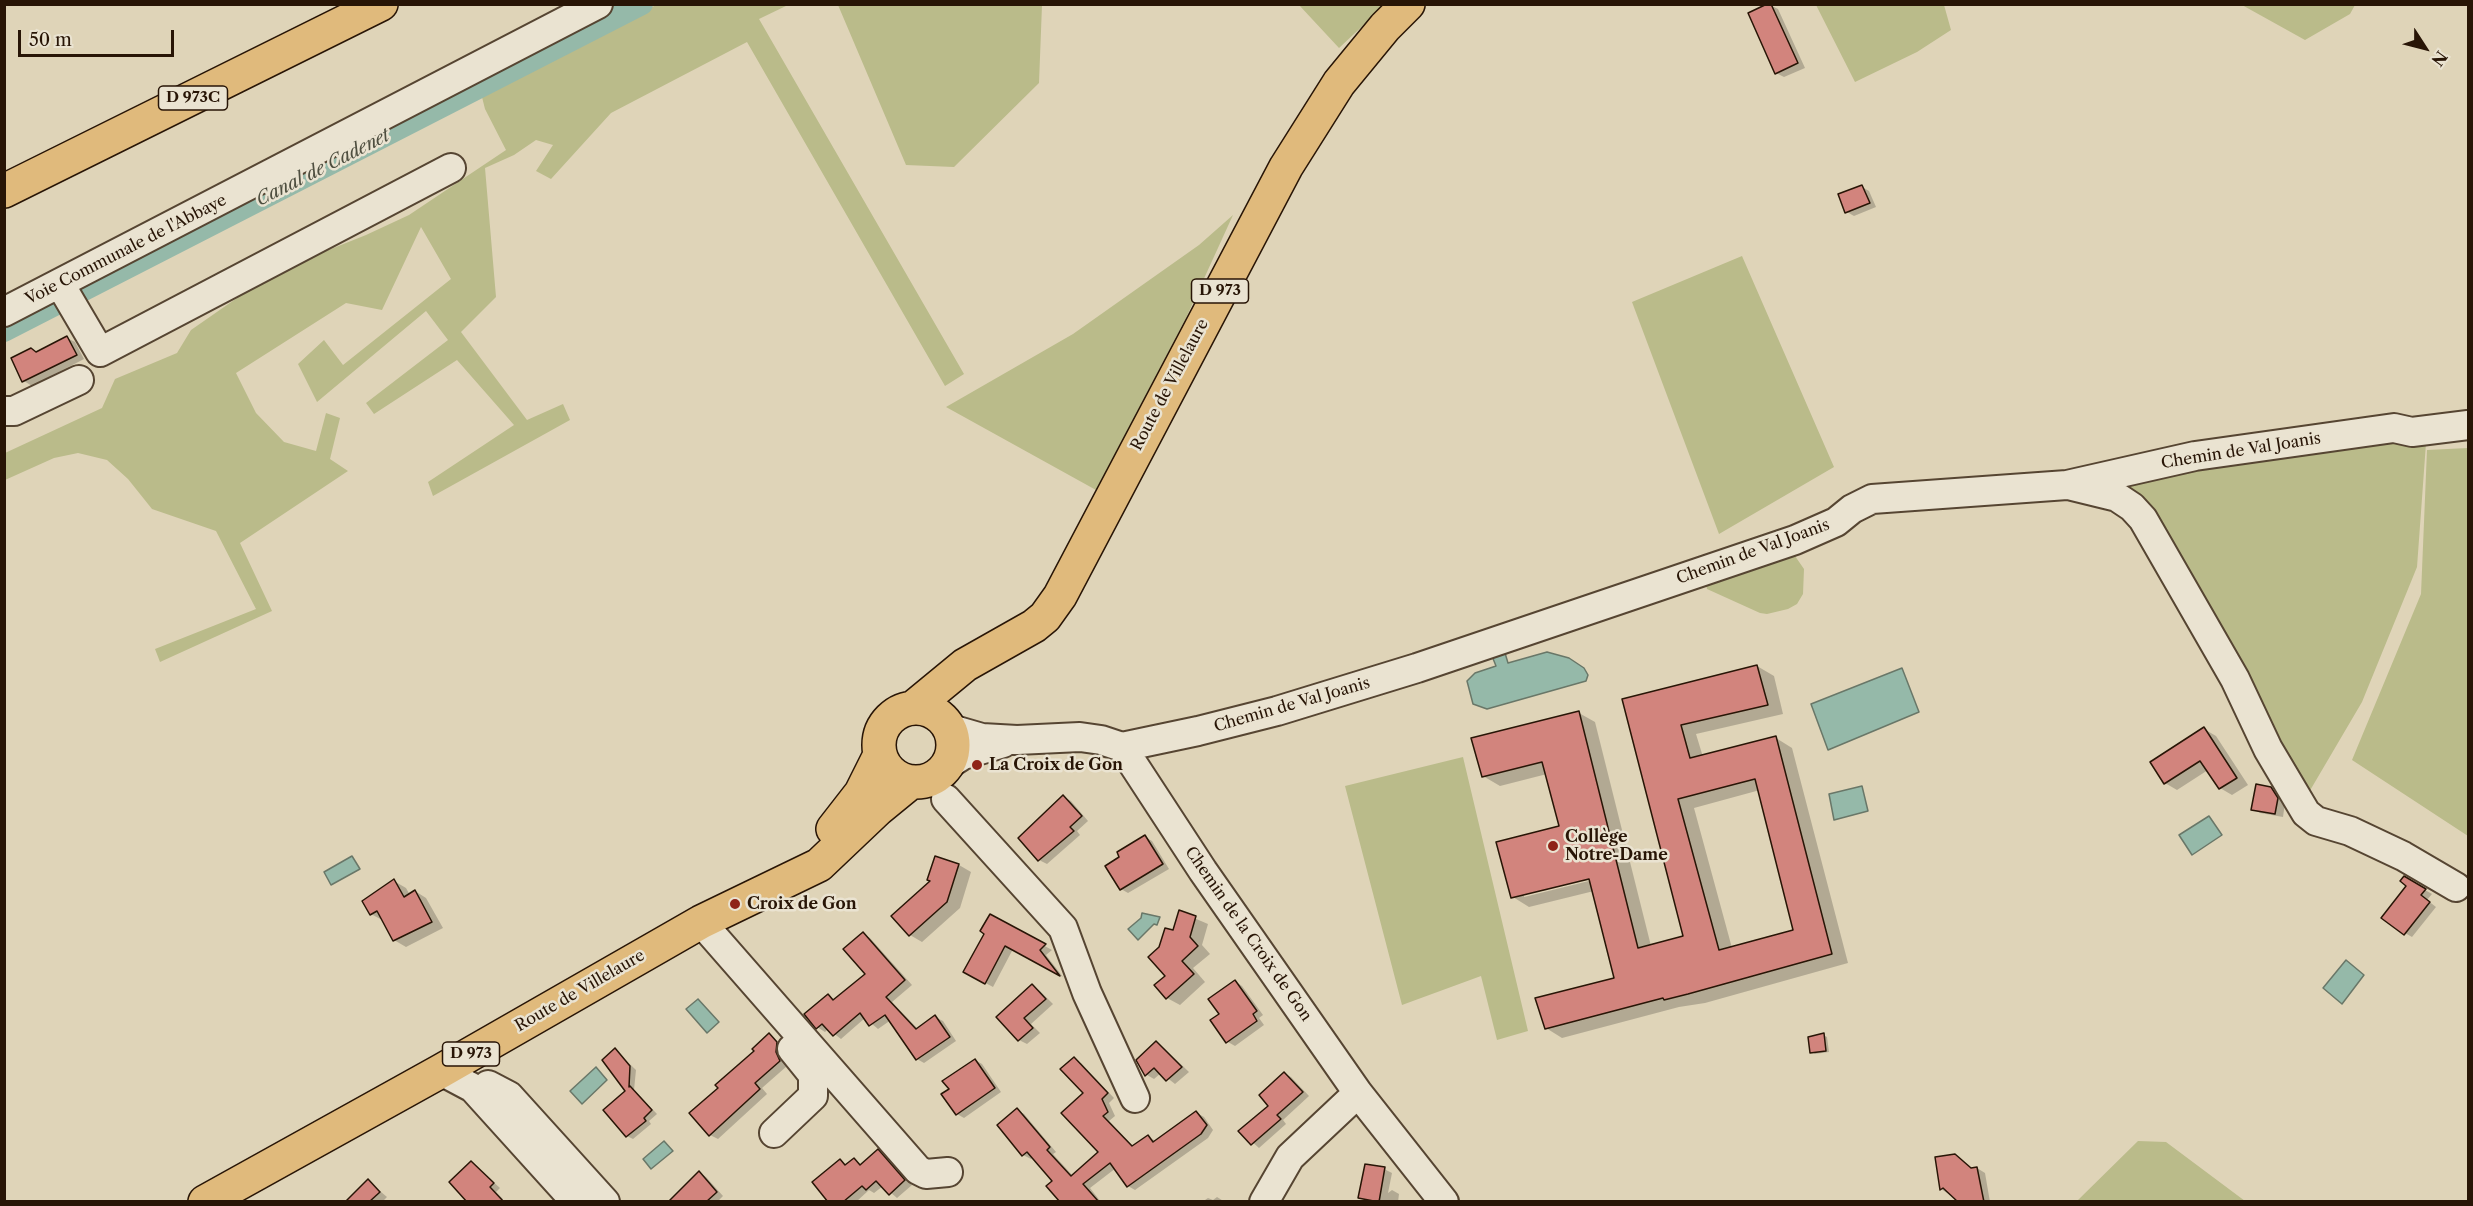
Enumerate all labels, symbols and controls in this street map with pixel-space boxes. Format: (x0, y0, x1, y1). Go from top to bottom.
scale bar (21, 18, 177, 56)
north arrow (2395, 18, 2455, 78)
text: 50 m (29, 29, 72, 51)
text: N (2427, 47, 2452, 70)
road number: D 973C (158, 86, 228, 110)
water label: Canal de Cadenet (252, 125, 394, 211)
street label: Voie Communale de l'Abbaye (22, 191, 230, 309)
road number: D 973 (1192, 279, 1248, 303)
street label: Route de Villelaure (1127, 316, 1213, 454)
street label: Chemin de Val Joanis (2160, 429, 2322, 473)
street label: Chemin de Val Joanis (1674, 515, 1832, 589)
street label: Chemin de Val Joanis (1212, 674, 1372, 736)
place label: La Croix de Gon (989, 755, 1123, 775)
marker: La Croix de Gon (970, 758, 984, 772)
place label: Collège Notre-Dame (1565, 827, 1668, 865)
marker: Collège Notre-Dame (1546, 839, 1560, 853)
street label: Chemin de la Croix de Gon (1180, 843, 1316, 1025)
place label: Croix de Gon (747, 894, 857, 914)
marker: Croix de Gon (728, 897, 742, 911)
street label: Route de Villelaure (512, 946, 648, 1036)
road number: D 973 (442, 1042, 500, 1066)

